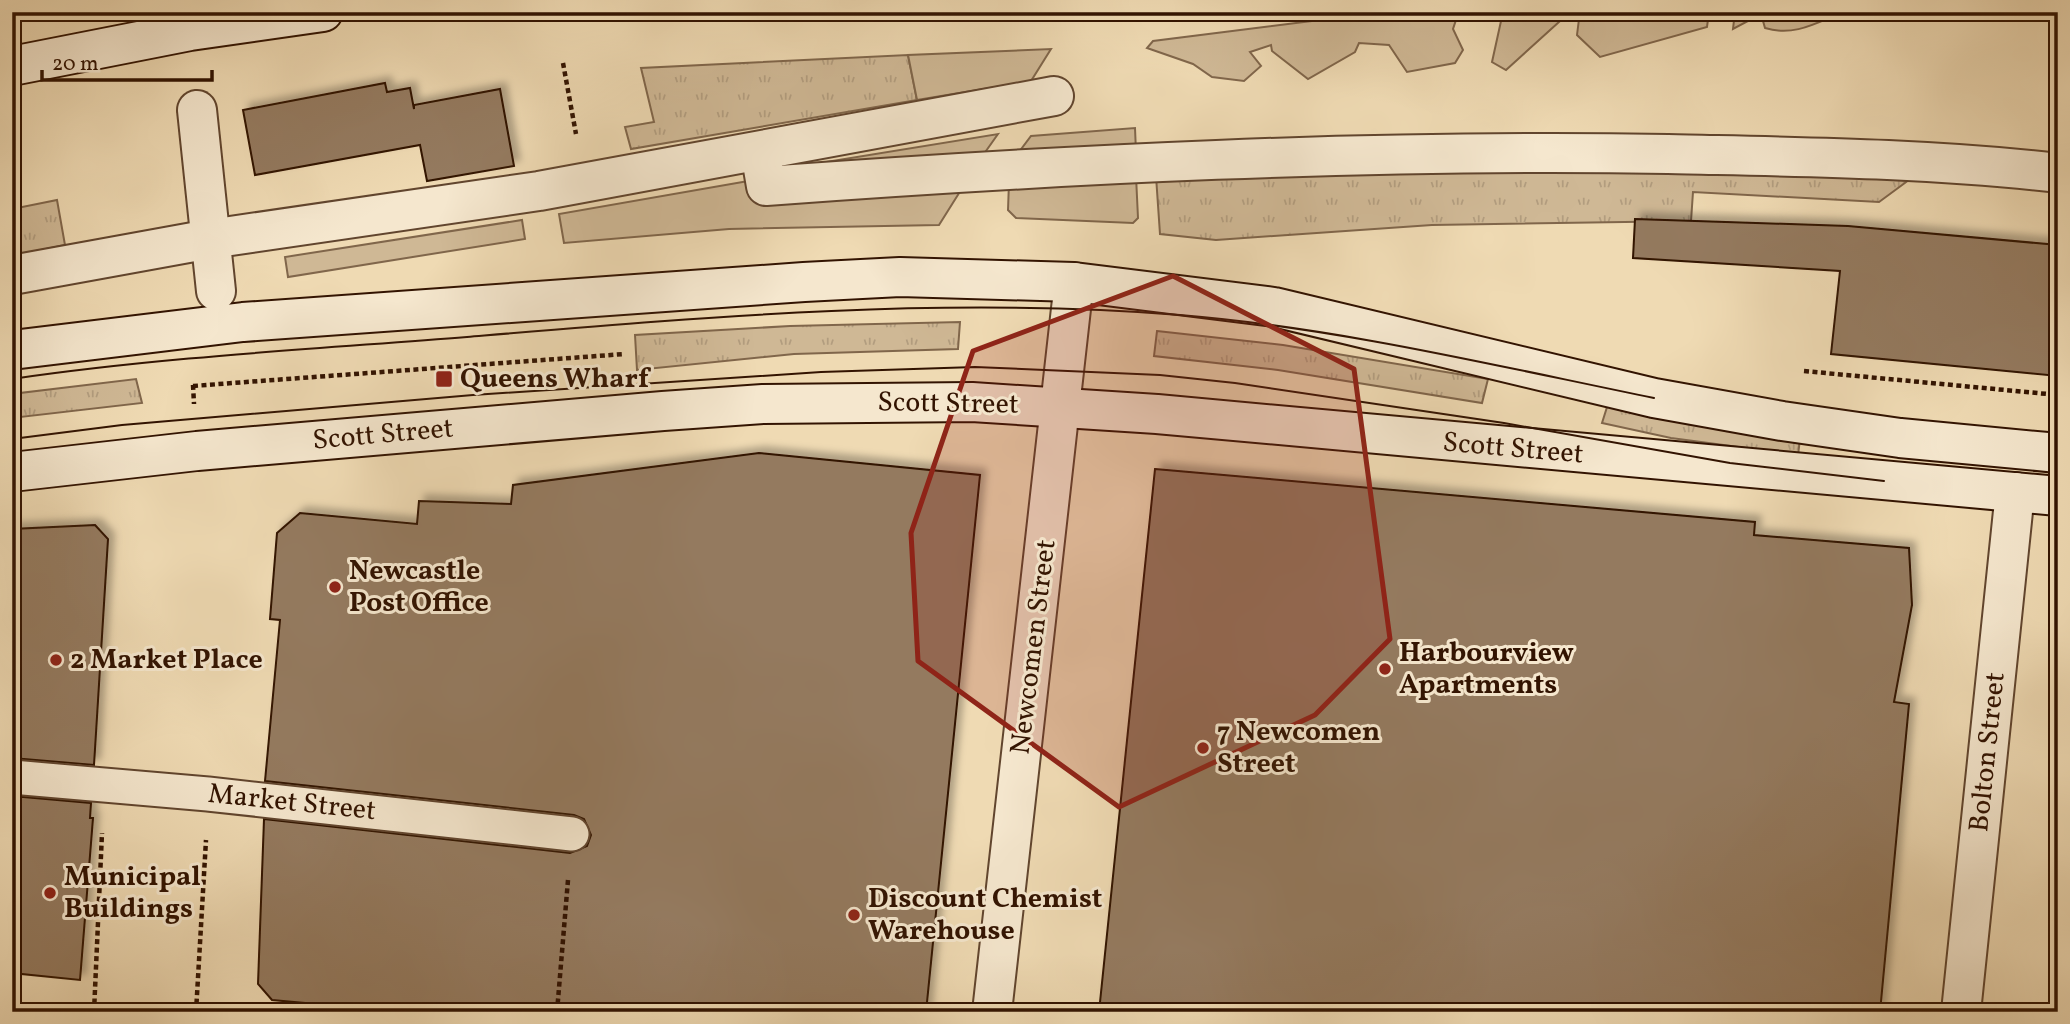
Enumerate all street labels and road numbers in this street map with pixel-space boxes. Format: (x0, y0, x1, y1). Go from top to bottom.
street label: Scott Street (877, 383, 1019, 425)
street label: Scott Street (311, 409, 455, 461)
street label: Scott Street (1441, 423, 1585, 475)
street label: Newcomen Street (1001, 537, 1067, 757)
street label: Bolton Street (1960, 670, 2016, 834)
street label: Market Street (206, 775, 378, 831)

